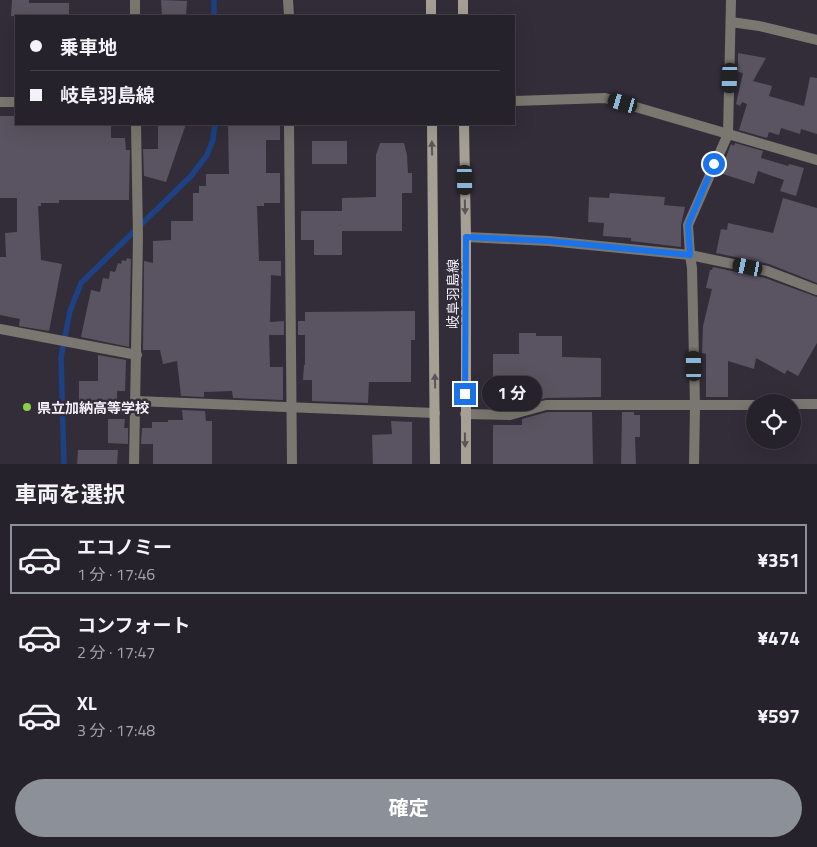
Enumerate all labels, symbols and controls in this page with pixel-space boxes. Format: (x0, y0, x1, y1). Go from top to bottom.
text: 乗車地 (60, 32, 117, 61)
car (721, 63, 738, 93)
text: 岐阜羽島線 (60, 80, 155, 109)
car (606, 92, 639, 114)
one-way arrow (428, 140, 436, 156)
route start (703, 153, 725, 175)
car (457, 165, 472, 195)
one-way arrow (461, 200, 469, 216)
car (731, 257, 764, 277)
street label: 岐阜羽島線 (442, 259, 463, 329)
car (686, 351, 701, 381)
one-way arrow (431, 373, 439, 389)
callout: 1 分 (482, 376, 542, 412)
text: 1 分 (498, 381, 526, 405)
route end (454, 383, 476, 405)
map controls (746, 394, 801, 449)
button: locate (746, 394, 801, 449)
place label: 県立加納高等学校 (37, 397, 149, 418)
marker: 県立加納高等学校 (21, 401, 33, 413)
one-way arrow (461, 432, 469, 448)
text: 車両を選択 (15, 477, 125, 511)
text: エコノミー (77, 532, 172, 561)
icon: car (17, 537, 62, 582)
text: ¥351 (757, 545, 800, 574)
text: 1 分 · 17:46 (77, 562, 155, 586)
text: コンフォート (77, 610, 190, 639)
icon: car (17, 615, 62, 660)
text: ¥474 (757, 623, 800, 652)
text: 2 分 · 17:47 (77, 640, 155, 664)
text: XL (77, 688, 97, 717)
icon: car (17, 693, 62, 738)
text: ¥597 (757, 701, 800, 730)
text: 3 分 · 17:48 (77, 718, 155, 742)
button: 確定 (15, 779, 802, 837)

